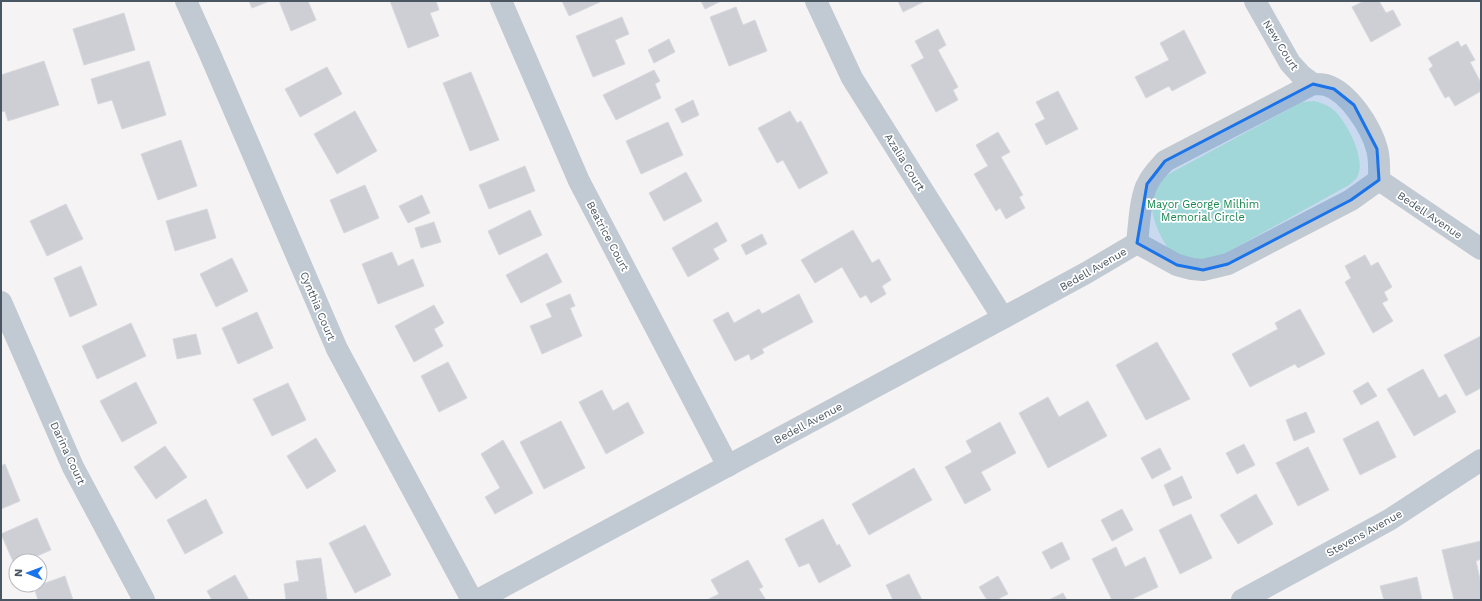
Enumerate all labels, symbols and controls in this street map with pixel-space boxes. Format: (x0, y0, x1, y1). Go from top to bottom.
street label: New Court (1260, 18, 1301, 73)
street label: Azalia Court (882, 131, 928, 194)
street label: Bedell Avenue (1395, 189, 1465, 242)
park label: Mayor George Milhim Memorial Circle (1147, 198, 1259, 224)
street label: Beatrice Court (584, 199, 632, 274)
street label: Bedell Avenue (1057, 245, 1129, 294)
street label: Cynthia Court (297, 270, 338, 343)
street label: Bedell Avenue (772, 400, 845, 447)
street label: Darina Court (47, 420, 88, 487)
street label: Stevens Avenue (1324, 507, 1404, 560)
north arrow (8, 553, 48, 593)
text: N (12, 569, 25, 577)

